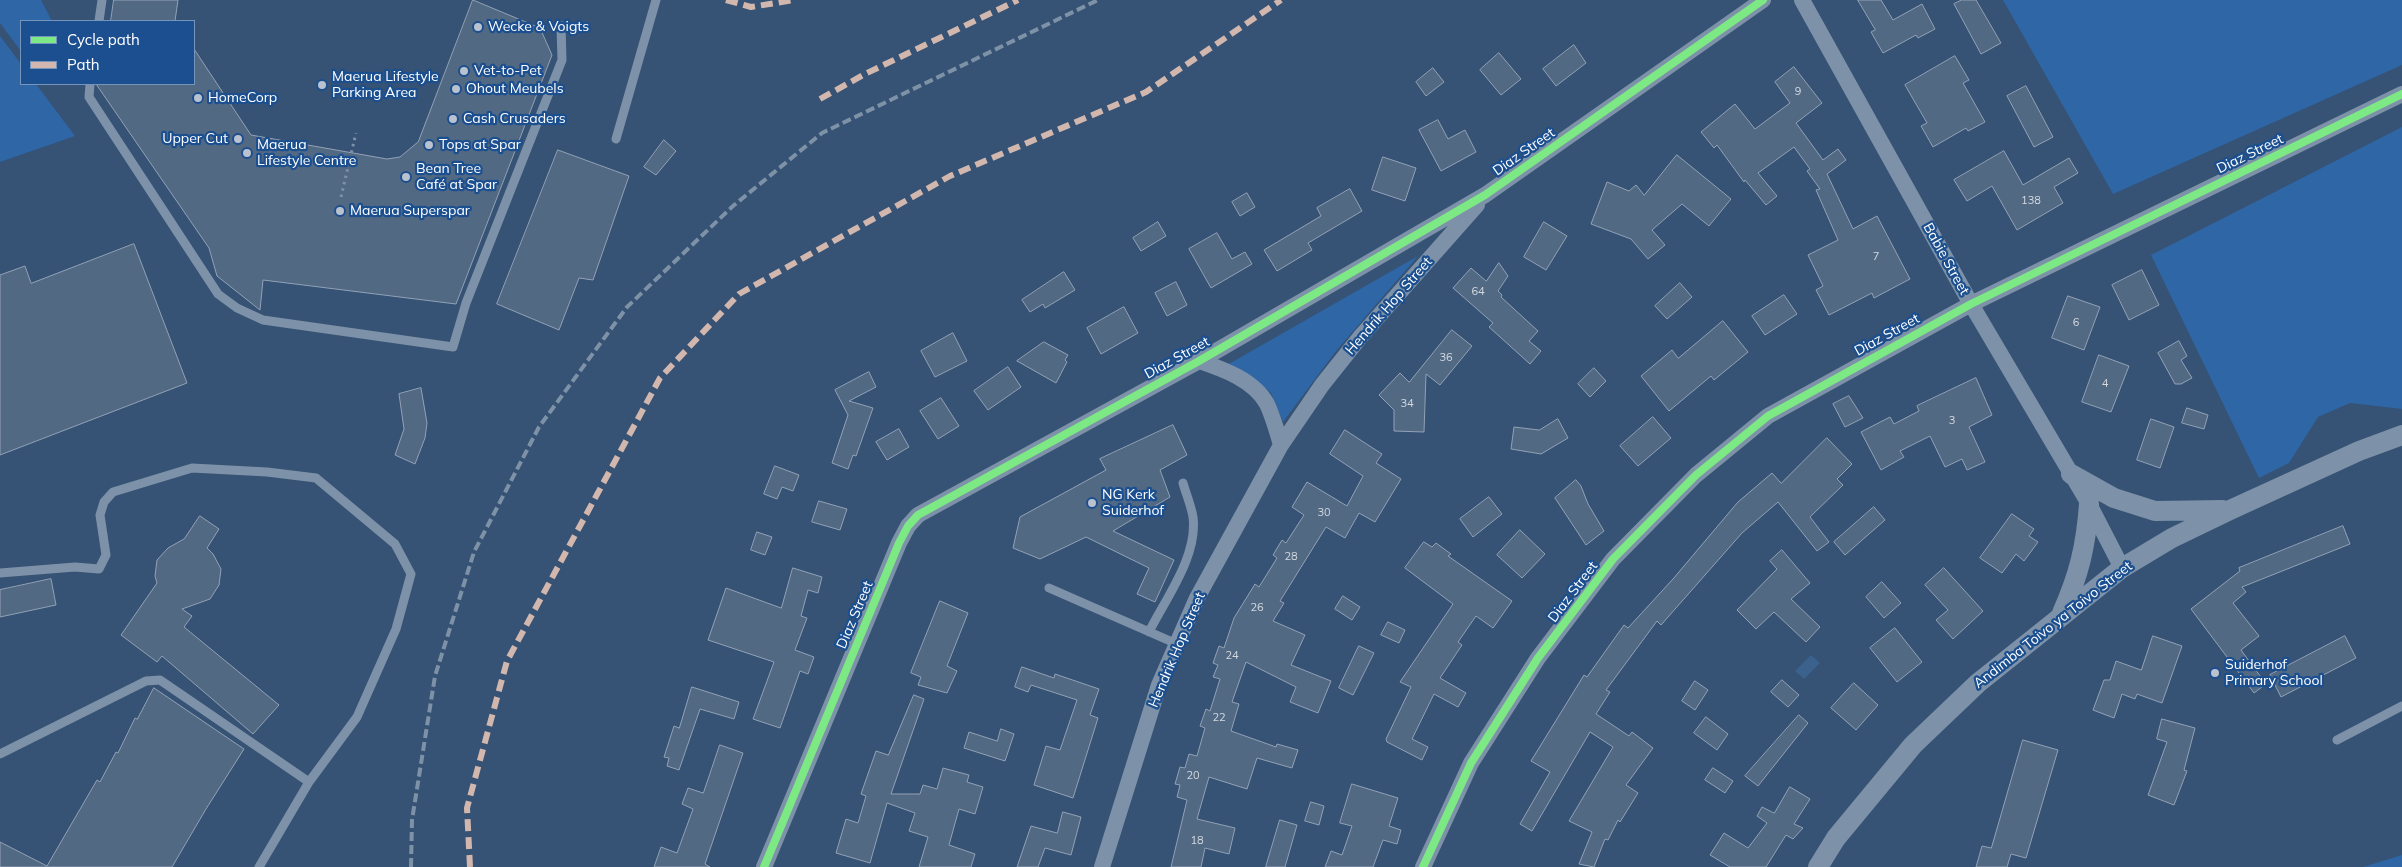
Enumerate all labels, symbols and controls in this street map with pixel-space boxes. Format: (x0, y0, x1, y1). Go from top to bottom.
place label: Wecke & Voigts (488, 19, 589, 35)
legend (20, 20, 195, 85)
marker: Wecke & Voigts (472, 21, 484, 33)
text: Cycle path (67, 30, 140, 49)
text: Path (67, 55, 99, 74)
place label: Vet-to-Pet (474, 63, 542, 79)
marker: Vet-to-Pet (458, 65, 470, 77)
place label: Maerua Lifestyle Parking Area (332, 69, 439, 102)
marker: Maerua Lifestyle Parking Area (316, 79, 328, 91)
place label: Ohout Meubels (466, 81, 564, 97)
marker: Ohout Meubels (450, 83, 462, 95)
house number: 9 (1795, 85, 1801, 99)
place label: HomeCorp (208, 90, 277, 106)
marker: HomeCorp (192, 92, 204, 104)
place label: Cash Crusaders (463, 111, 566, 127)
marker: Cash Crusaders (447, 113, 459, 125)
street label: Diaz Street (1490, 125, 1558, 179)
place label: Upper Cut (162, 131, 228, 147)
street label: Diaz Street (2214, 131, 2286, 177)
marker: Upper Cut (232, 133, 244, 145)
place label: Maerua Lifestyle Centre (257, 137, 356, 170)
place label: Tops at Spar (439, 137, 521, 153)
marker: Tops at Spar (423, 139, 435, 151)
marker: Maerua Lifestyle Centre (241, 147, 253, 159)
place label: Bean Tree Café at Spar (416, 161, 497, 193)
marker: Bean Tree Café at Spar (400, 171, 412, 183)
house number: 138 (2021, 194, 2041, 208)
place label: Maerua Superspar (350, 203, 470, 219)
marker: Maerua Superspar (334, 205, 346, 217)
street label: Babie Street (1919, 220, 1973, 298)
house number: 7 (1873, 250, 1879, 264)
street label: Hendrik Hop Street (1342, 254, 1436, 358)
house number: 64 (1471, 285, 1485, 299)
street label: Diaz Street (1852, 310, 1922, 360)
house number: 6 (2073, 316, 2079, 330)
street label: Diaz Street (1142, 333, 1212, 383)
house number: 36 (1439, 351, 1453, 365)
house number: 4 (2102, 377, 2108, 391)
house number: 34 (1400, 397, 1414, 411)
house number: 3 (1949, 414, 1955, 428)
place label: NG Kerk Suiderhof (1102, 487, 1164, 520)
marker: NG Kerk Suiderhof (1086, 497, 1098, 509)
house number: 30 (1317, 506, 1331, 520)
house number: 28 (1284, 550, 1298, 564)
street label: Diaz Street (1545, 558, 1601, 626)
street label: Andimba Toivo ya Toivo Street (1970, 558, 2136, 692)
street label: Diaz Street (833, 579, 877, 651)
street label: Hendrik Hop Street (1145, 590, 1209, 710)
house number: 26 (1250, 601, 1264, 615)
house number: 24 (1225, 649, 1239, 663)
place label: Suiderhof Primary School (2225, 657, 2323, 690)
marker: Suiderhof Primary School (2209, 667, 2221, 679)
house number: 22 (1212, 711, 1226, 725)
house number: 20 (1186, 769, 1200, 783)
house number: 18 (1190, 834, 1204, 848)

